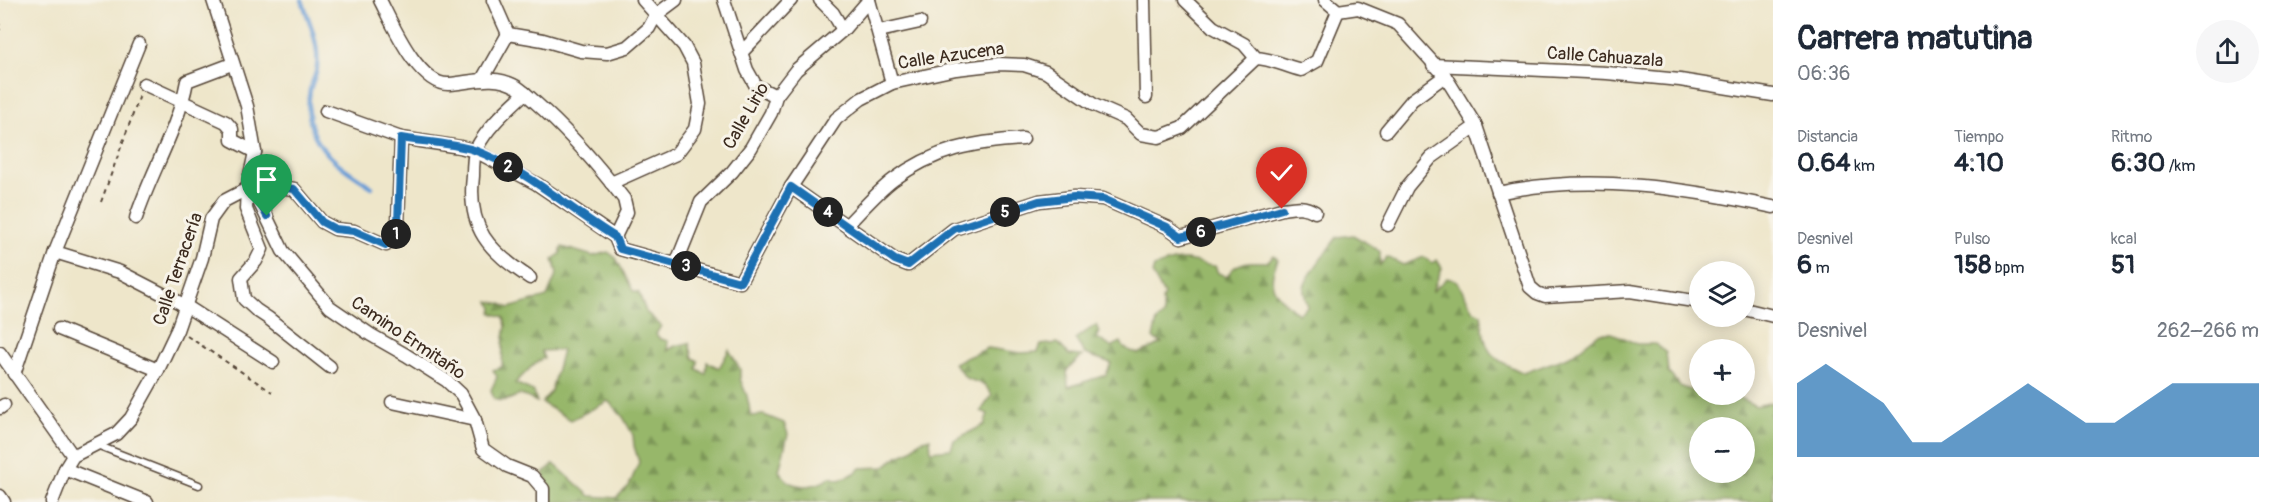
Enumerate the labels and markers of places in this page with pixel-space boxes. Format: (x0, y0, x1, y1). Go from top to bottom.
pin (1256, 147, 1307, 209)
pin: 2 (493, 152, 523, 182)
pin (241, 154, 292, 216)
pin: 4 (813, 197, 843, 227)
pin: 5 (990, 197, 1020, 227)
pin: 6 (1186, 217, 1216, 247)
pin: 1 (381, 219, 411, 249)
pin: 3 (671, 251, 701, 281)

